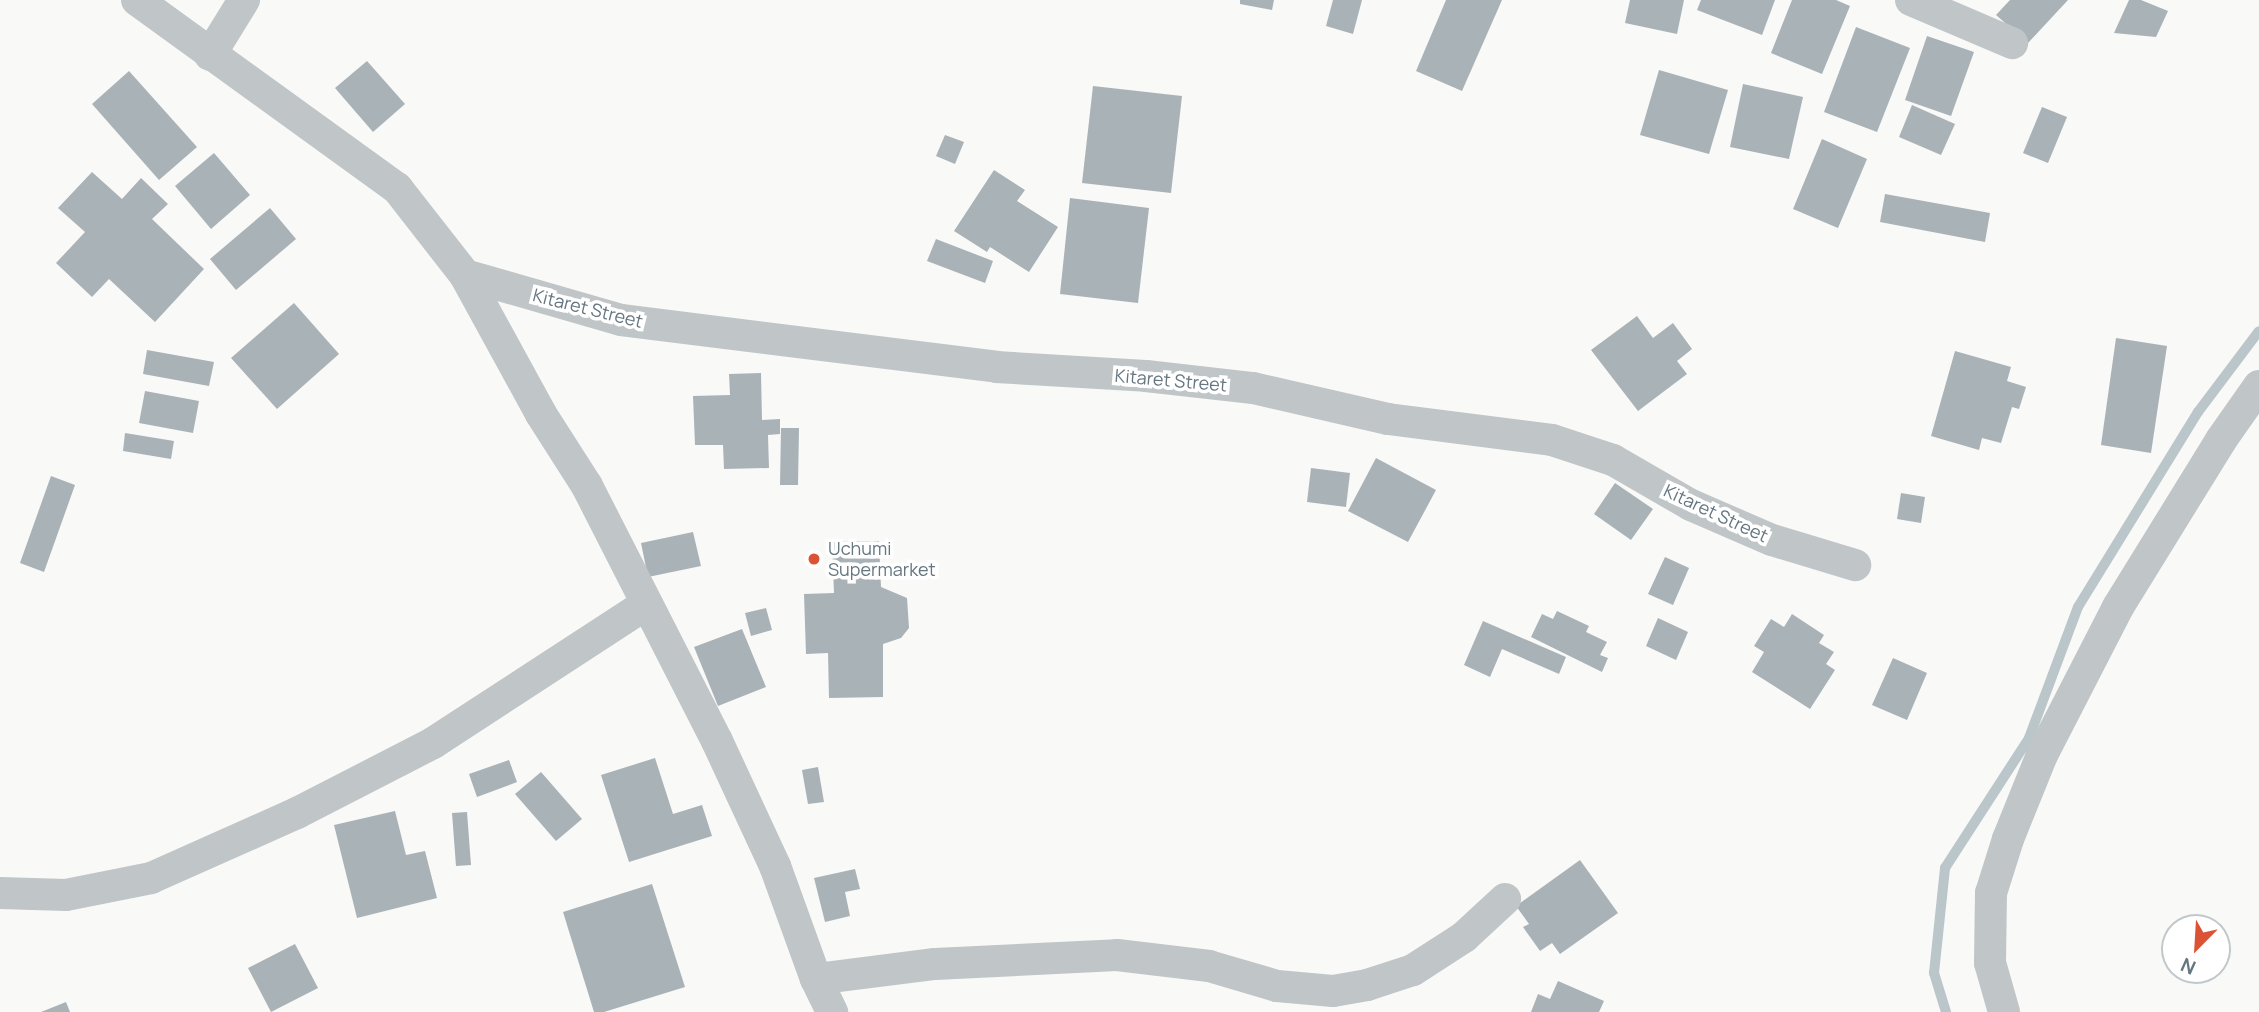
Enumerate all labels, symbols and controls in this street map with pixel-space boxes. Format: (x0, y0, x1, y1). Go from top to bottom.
street label: Kitaret Street (531, 284, 645, 332)
street label: Kitaret Street (1114, 364, 1228, 396)
street label: Kitaret Street (1660, 479, 1772, 547)
place label: Uchumi Supermarket (828, 538, 936, 580)
marker: Uchumi Supermarket (806, 551, 822, 567)
north arrow (2161, 914, 2231, 984)
text: N (2177, 952, 2200, 981)

